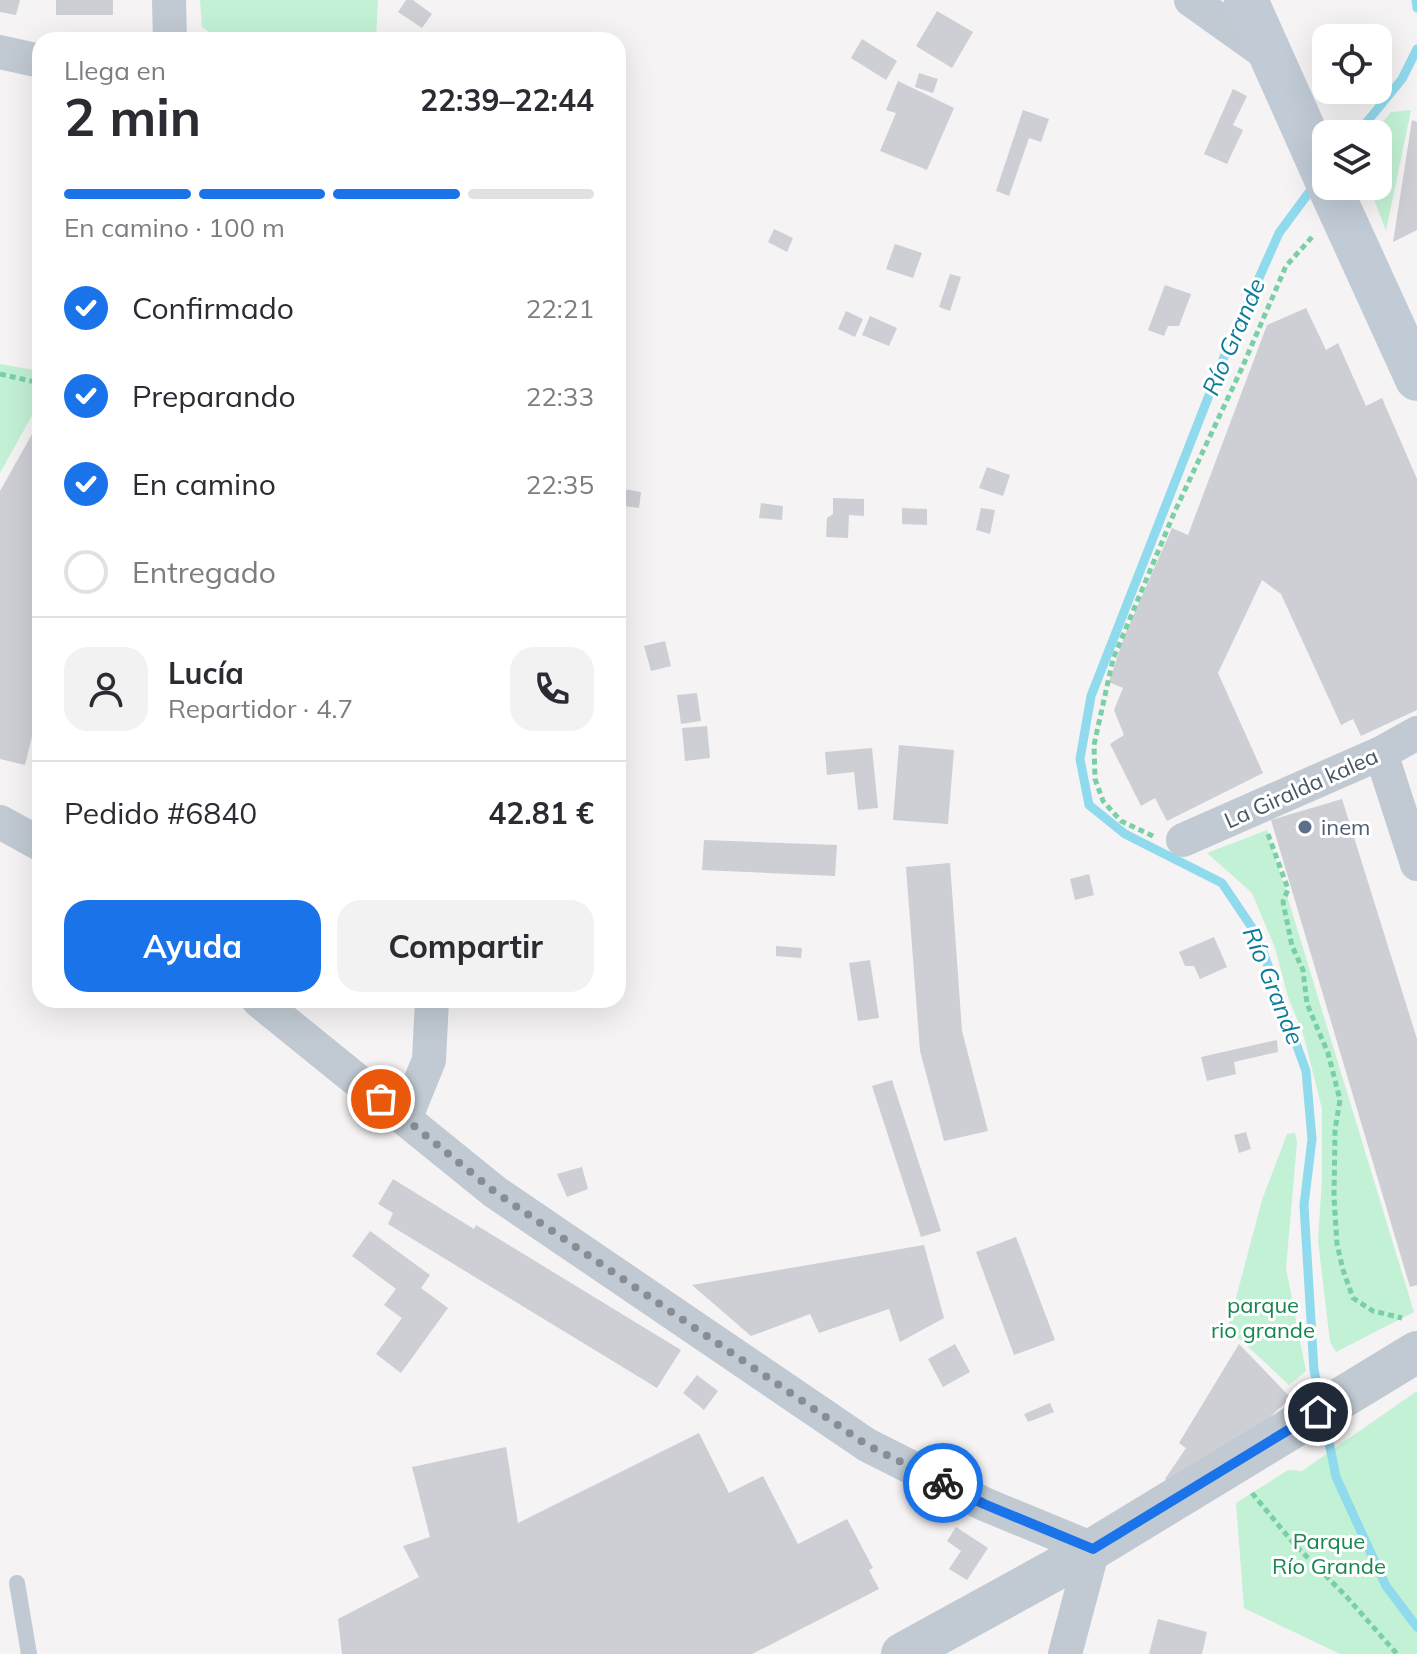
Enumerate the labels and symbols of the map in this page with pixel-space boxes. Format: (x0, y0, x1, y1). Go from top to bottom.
water label: Río Grande (1195, 274, 1271, 400)
street label: La Giralda kalea (1220, 742, 1382, 834)
place label: inem (1321, 813, 1370, 841)
marker: inem (1296, 818, 1314, 836)
water label: Río Grande (1237, 922, 1311, 1049)
pin (347, 1065, 415, 1133)
park label: parque rio grande (1211, 1291, 1315, 1344)
pin (1284, 1378, 1352, 1446)
courier (903, 1443, 983, 1523)
park label: Parque Río Grande (1272, 1527, 1386, 1580)

